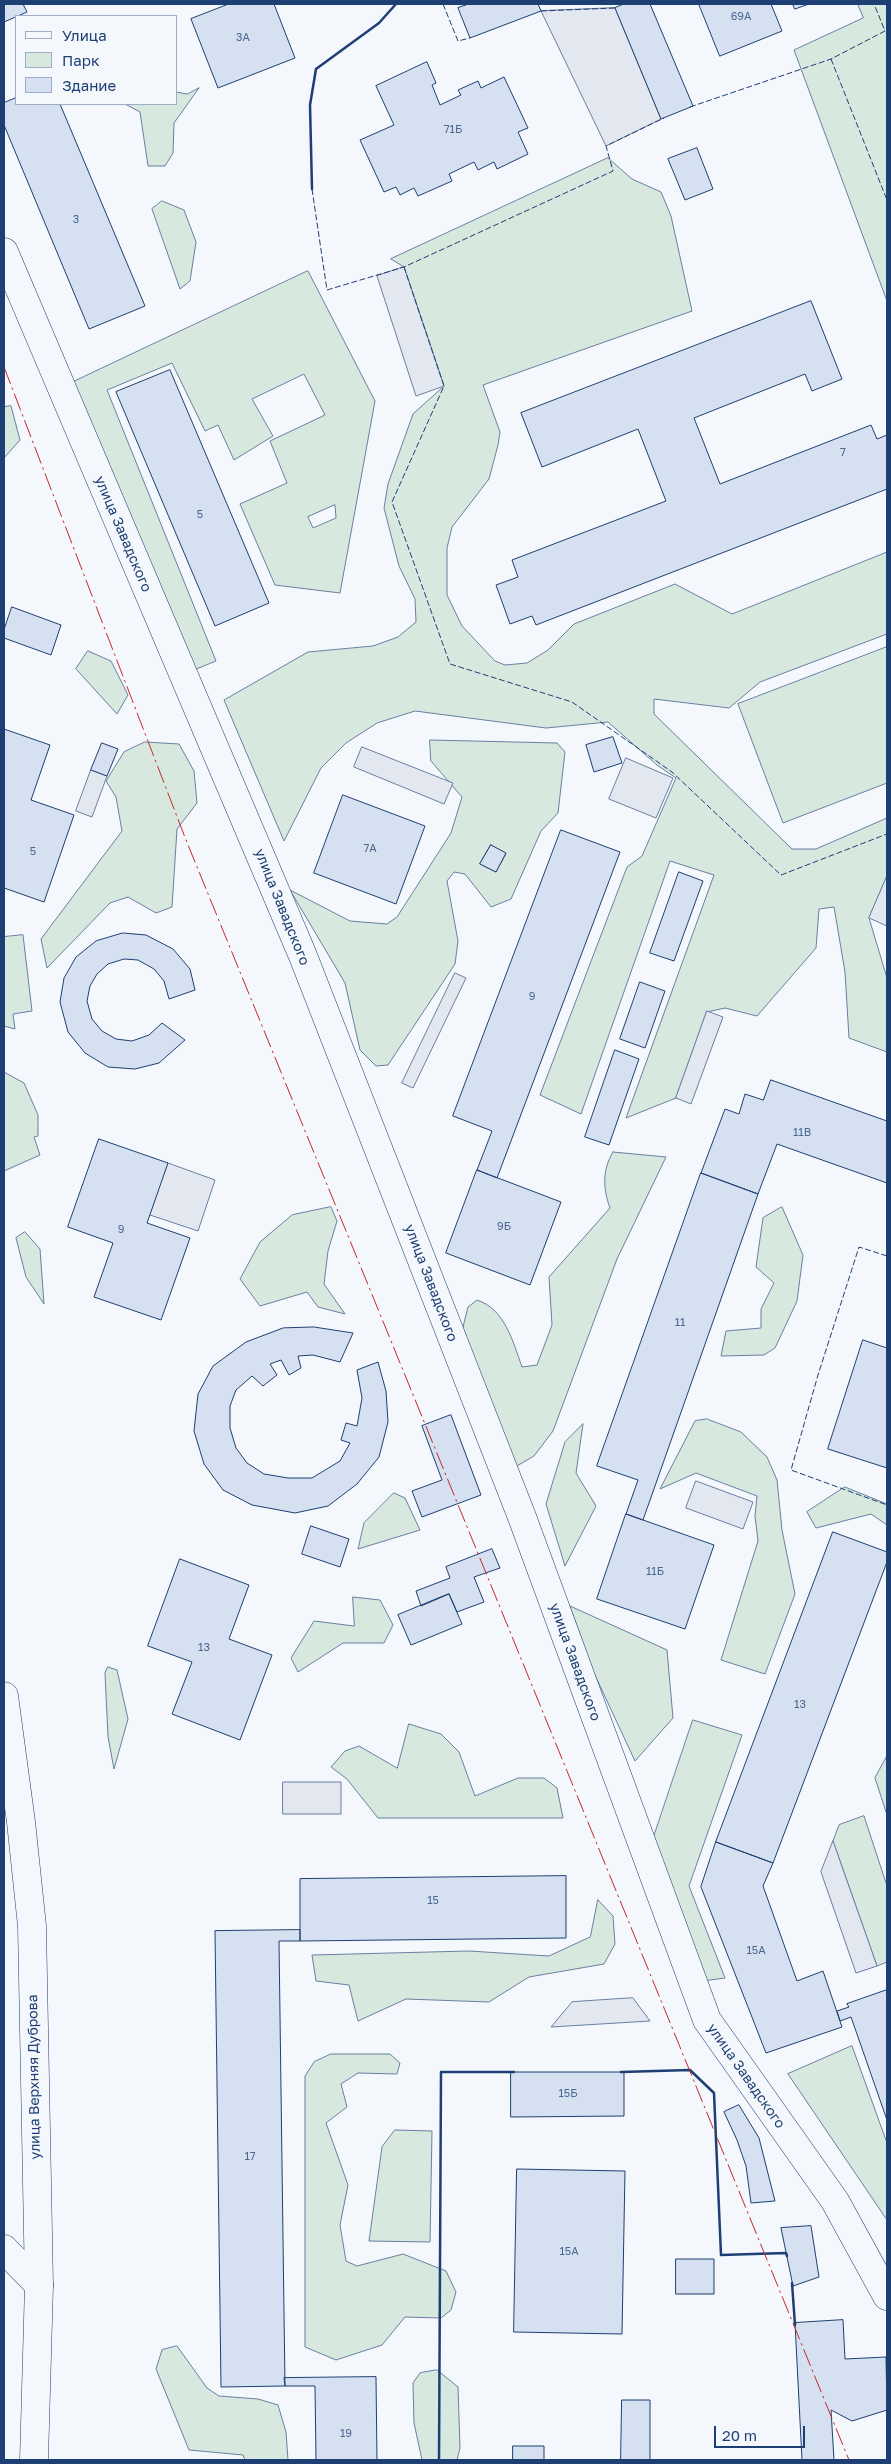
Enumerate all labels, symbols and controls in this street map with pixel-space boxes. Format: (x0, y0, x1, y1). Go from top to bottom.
house number: 69А (731, 10, 751, 24)
legend (15, 15, 178, 105)
text: Улица (62, 26, 107, 44)
house number: 3А (236, 31, 250, 45)
text: Парк (62, 51, 100, 69)
text: Здание (62, 76, 116, 94)
house number: 71Б (444, 123, 462, 137)
house number: 3 (73, 213, 79, 227)
house number: 7 (840, 446, 846, 460)
street label: улица Завадского (91, 474, 155, 594)
house number: 5 (197, 508, 203, 522)
house number: 7А (363, 842, 377, 856)
house number: 5 (30, 845, 36, 859)
street label: улица Завадского (251, 846, 313, 968)
house number: 9 (529, 990, 535, 1004)
house number: 11В (793, 1126, 811, 1140)
house number: 9Б (497, 1220, 511, 1234)
street label: улица Завадского (401, 1222, 461, 1344)
house number: 9 (118, 1223, 124, 1237)
house number: 11 (675, 1316, 685, 1330)
house number: 11Б (646, 1565, 664, 1579)
street label: улица Завадского (546, 1601, 604, 1723)
house number: 13 (198, 1641, 210, 1655)
house number: 13 (794, 1698, 806, 1712)
house number: 15 (427, 1894, 439, 1908)
house number: 15А (746, 1944, 766, 1958)
street label: улица Верхняя Дуброва (24, 1994, 44, 2160)
street label: улица Завадского (704, 2020, 788, 2132)
house number: 15Б (558, 2087, 578, 2101)
house number: 17 (244, 2150, 256, 2164)
house number: 15А (559, 2245, 579, 2259)
scale bar (716, 2416, 807, 2448)
text: 20 m (722, 2426, 757, 2444)
house number: 19 (340, 2427, 352, 2441)

